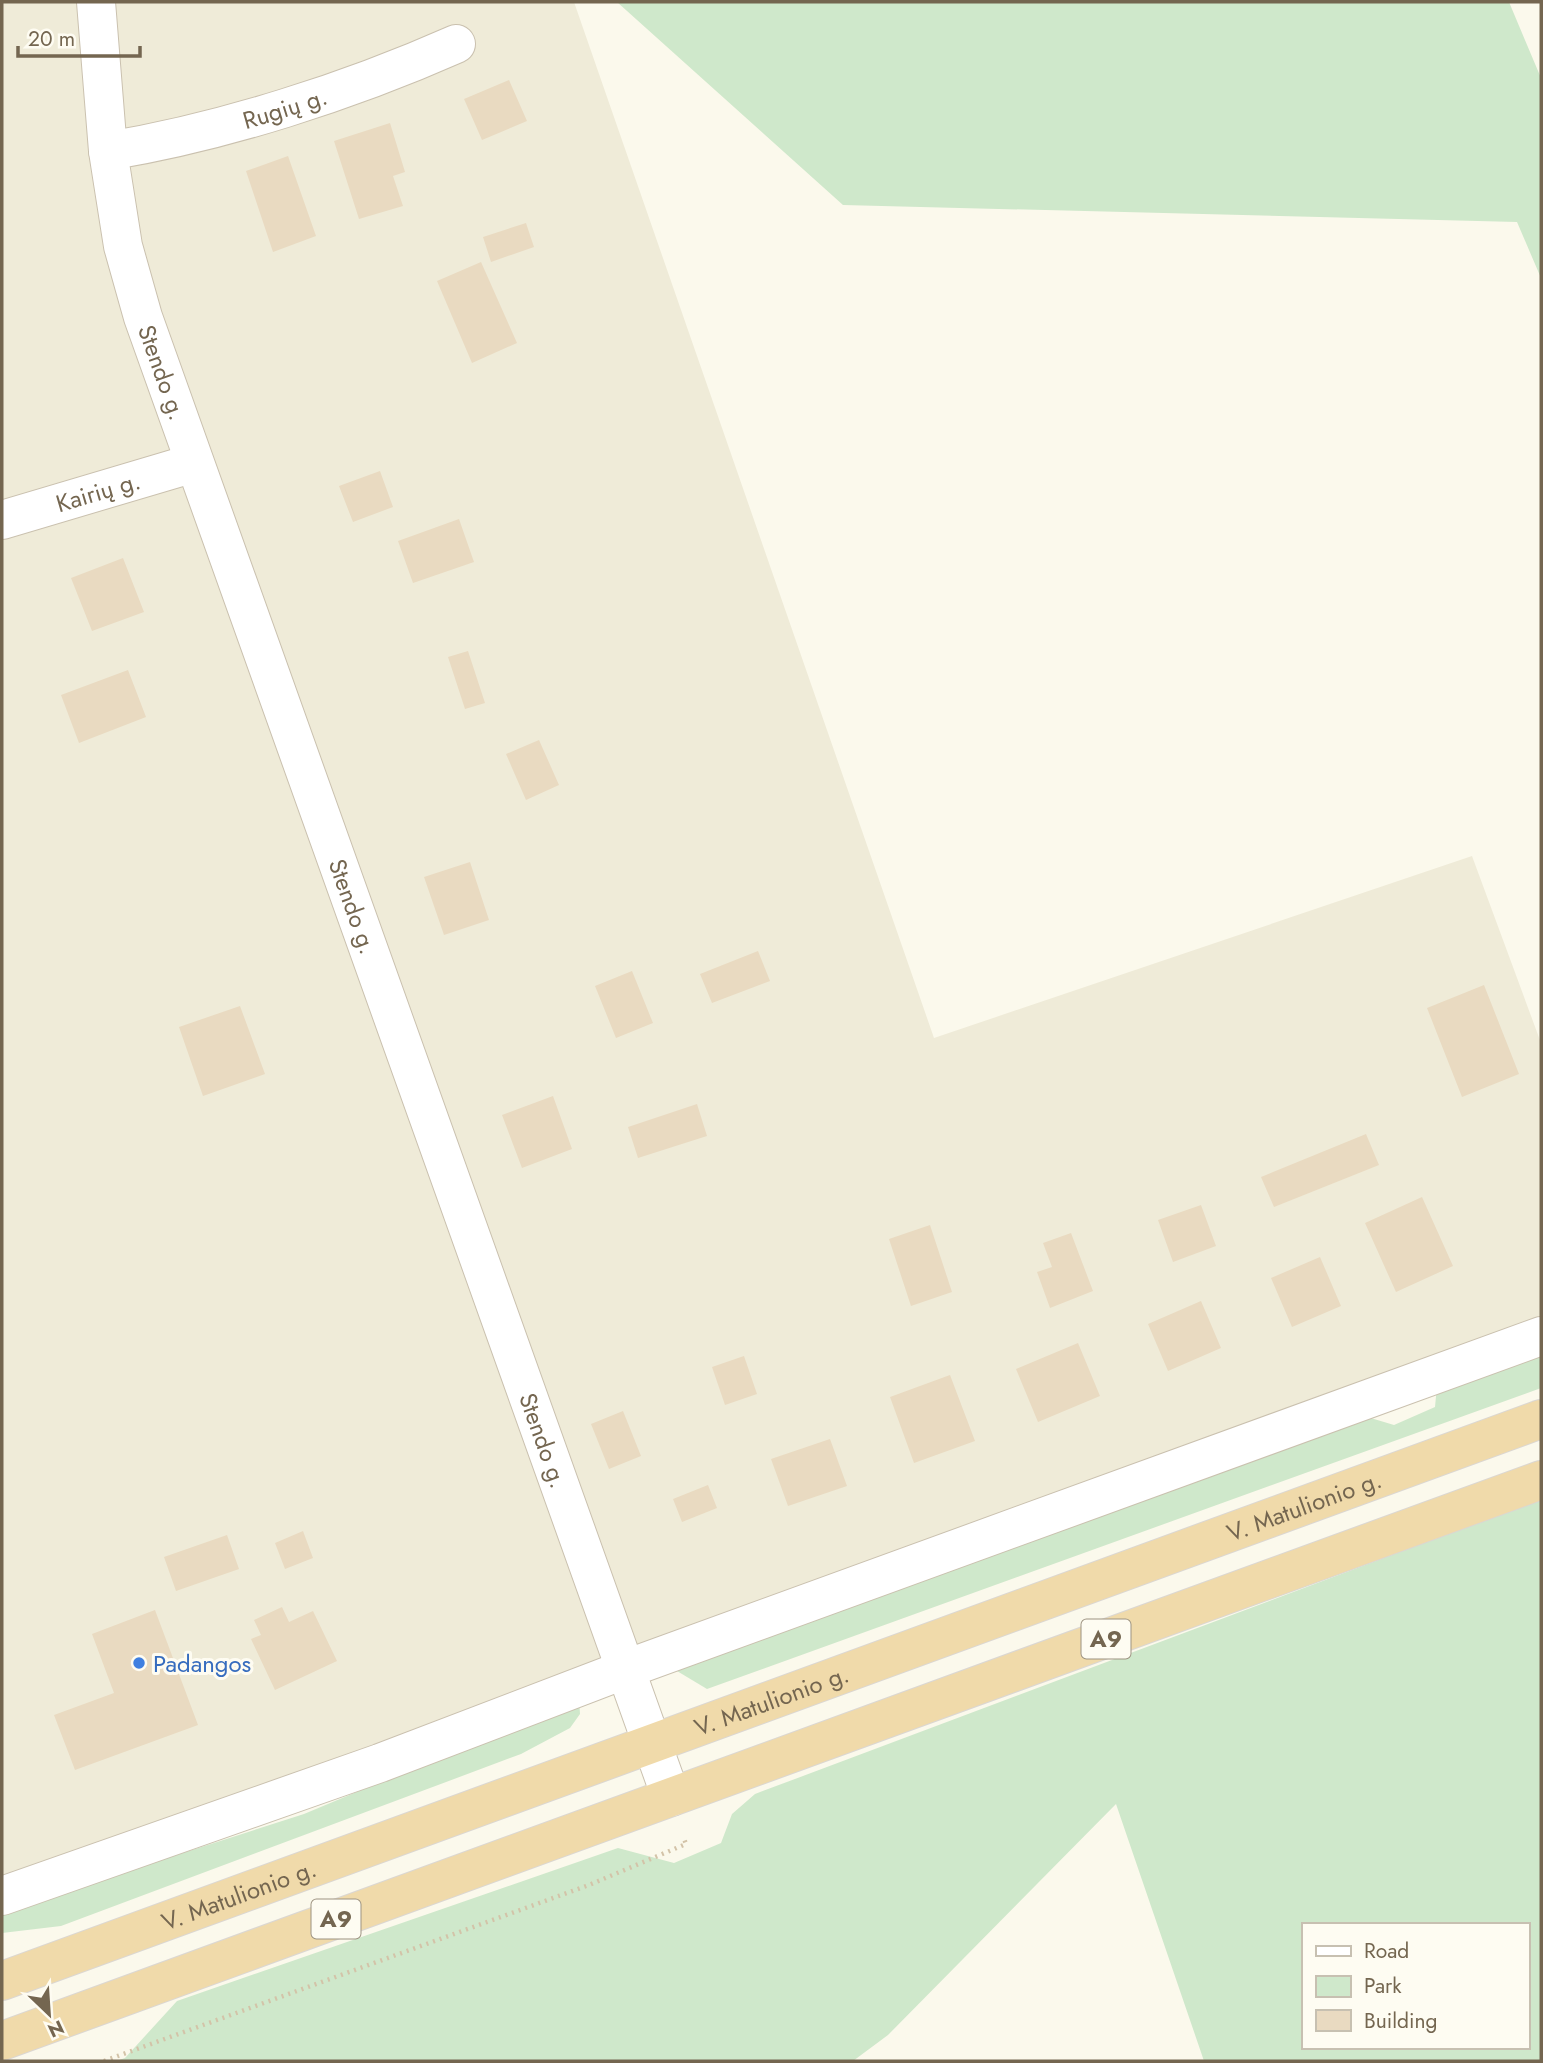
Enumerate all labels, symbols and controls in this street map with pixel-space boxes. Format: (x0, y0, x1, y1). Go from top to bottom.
scale bar (18, 14, 140, 58)
text: 20 m (28, 24, 75, 54)
street label: Rugių g. (238, 78, 332, 137)
street label: Stendo g. (130, 320, 196, 425)
street label: Kairių g. (51, 462, 144, 521)
street label: Stendo g. (320, 854, 386, 959)
street label: Stendo g. (511, 1388, 577, 1493)
street label: V. Matulionio g. (1222, 1461, 1386, 1550)
road number: A9 (1082, 1620, 1130, 1658)
place label: Padangos (153, 1646, 251, 1681)
marker: Padangos (131, 1655, 147, 1671)
street label: V. Matulionio g. (689, 1656, 853, 1744)
street label: V. Matulionio g. (157, 1850, 321, 1939)
road number: A9 (312, 1900, 360, 1938)
legend (1302, 1923, 1529, 2049)
text: Road (1364, 1936, 1409, 1966)
text: Park (1364, 1971, 1402, 2001)
north arrow (14, 1979, 84, 2049)
text: Building (1364, 2006, 1437, 2036)
text: N (43, 2014, 69, 2044)

